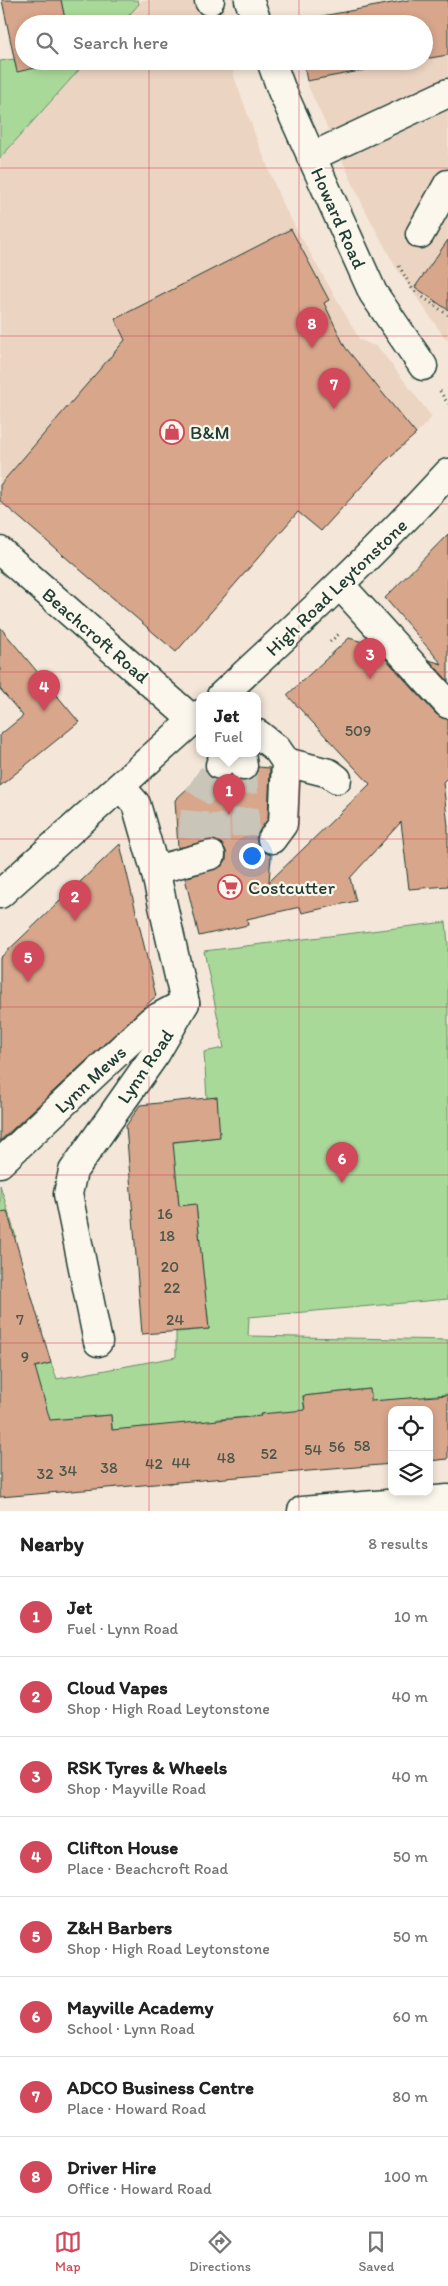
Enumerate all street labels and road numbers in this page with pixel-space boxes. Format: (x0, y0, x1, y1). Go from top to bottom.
street label: Howard Road (306, 164, 371, 273)
street label: High Road Leytonstone (261, 514, 412, 661)
street label: Beachcroft Road (37, 583, 154, 689)
street label: Lynn Road (112, 1024, 179, 1108)
street label: Lynn Mews (50, 1041, 131, 1118)

